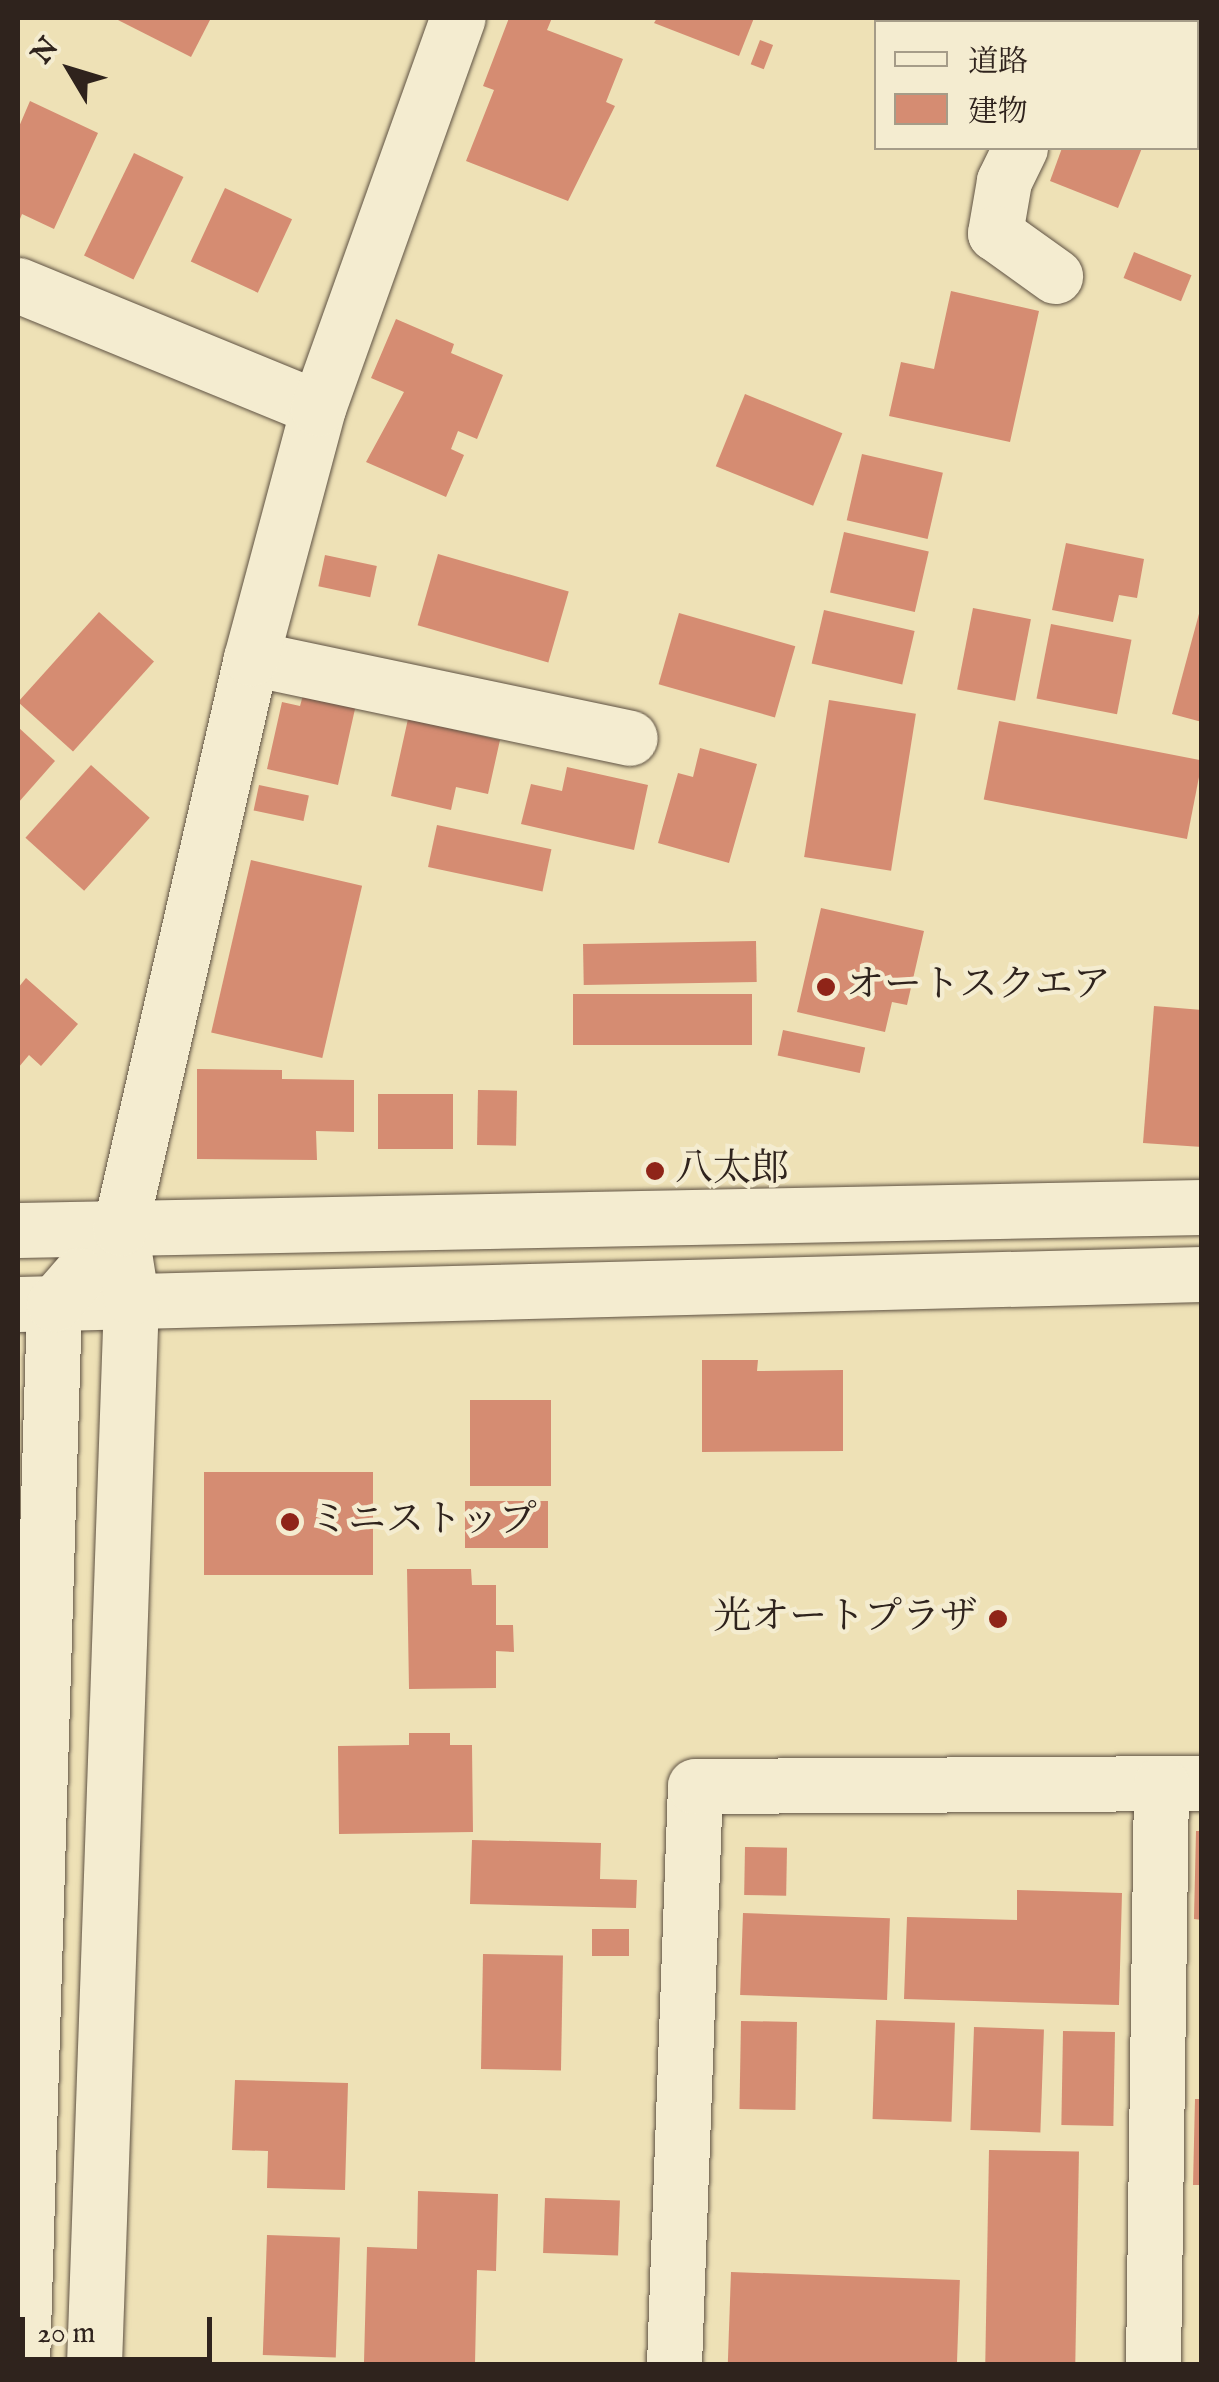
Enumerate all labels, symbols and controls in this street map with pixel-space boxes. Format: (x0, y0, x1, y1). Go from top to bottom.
north arrow (20, 20, 120, 120)
legend (874, 20, 1199, 150)
text: N (25, 31, 67, 72)
text: 道路 (968, 44, 1028, 82)
text: 建物 (968, 94, 1028, 132)
place label: オートスクエア (846, 964, 1112, 1010)
marker: オートスクエア (815, 976, 837, 998)
place label: 八太郎 (675, 1148, 789, 1194)
marker: 八太郎 (644, 1160, 666, 1182)
place label: ミニストップ (310, 1499, 538, 1545)
marker: ミニストップ (279, 1511, 301, 1533)
place label: 光オートプラザ (712, 1596, 978, 1642)
marker: 光オートプラザ (987, 1608, 1009, 1630)
scale bar (25, 2297, 218, 2359)
text: 20 m (37, 2315, 96, 2353)

